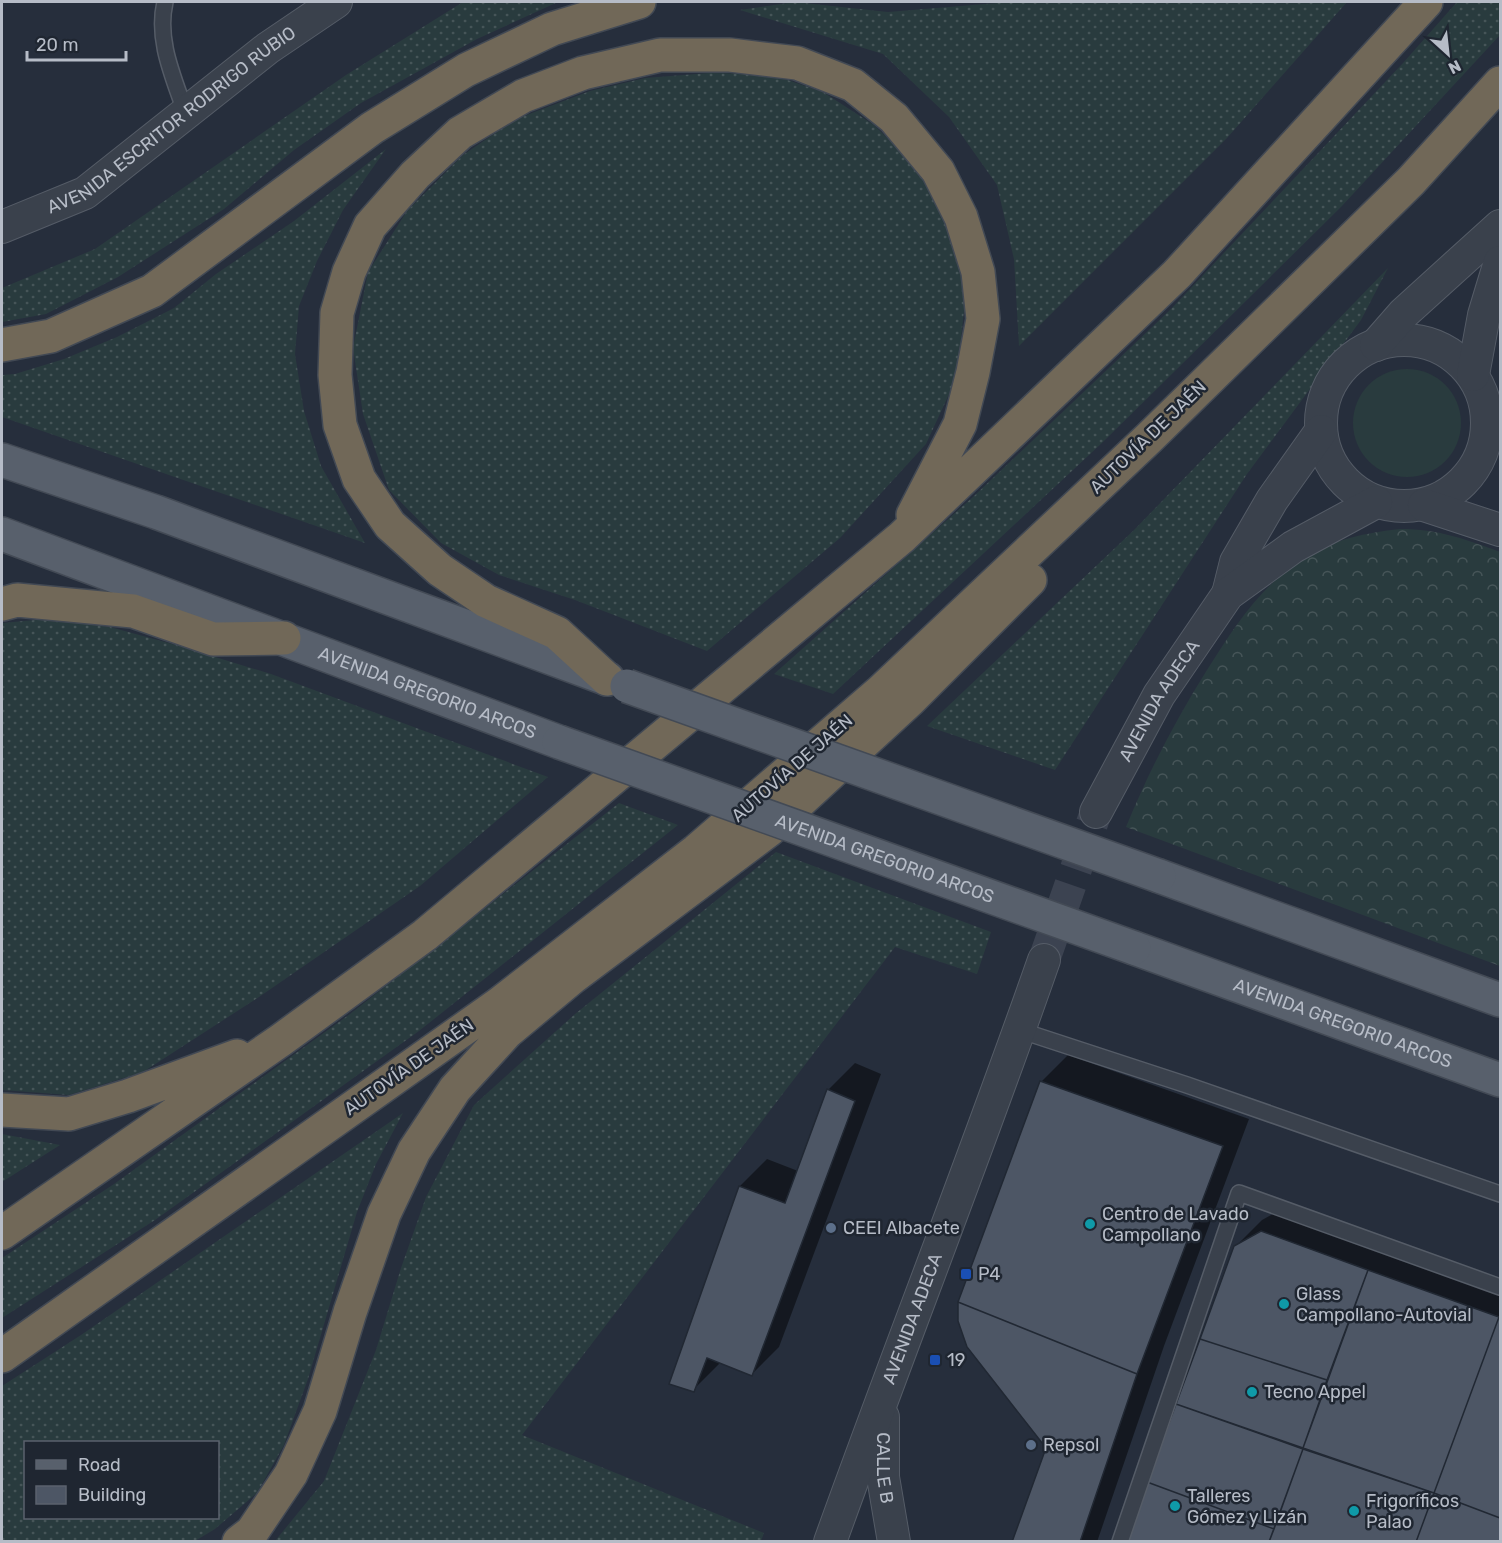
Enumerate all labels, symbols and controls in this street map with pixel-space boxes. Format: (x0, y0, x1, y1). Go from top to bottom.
street label: AVENIDA ESCRITOR RODRIGO RUBIO (44, 21, 300, 218)
scale bar (27, 24, 126, 62)
north arrow (1418, 24, 1478, 84)
text: 20 m (36, 34, 78, 56)
text: N (1445, 56, 1464, 78)
street label: AUTOVÍA DE JAÉN (1085, 376, 1211, 498)
street label: AVENIDA ADECA (1114, 636, 1204, 765)
street label: AVENIDA GREGORIO ARCOS (315, 642, 539, 744)
street label: AUTOVÍA DE JAÉN (727, 709, 857, 827)
street label: AVENIDA GREGORIO ARCOS (772, 809, 997, 908)
street label: AVENIDA GREGORIO ARCOS (1230, 974, 1455, 1073)
street label: AUTOVÍA DE JAÉN (340, 1014, 478, 1120)
place label: Centro de Lavado Campollano (1102, 1203, 1249, 1246)
place label: CEEI Albacete (843, 1217, 960, 1239)
marker: Centro de Lavado Campollano (1083, 1217, 1097, 1231)
marker: CEEI Albacete (824, 1221, 838, 1235)
street label: AVENIDA ADECA (878, 1250, 947, 1387)
place label: P4 (978, 1263, 1000, 1285)
marker: P4 (959, 1267, 973, 1281)
place label: Glass Campollano-Autovial (1296, 1283, 1472, 1326)
marker: Glass Campollano-Autovial (1277, 1297, 1291, 1311)
place label: 19 (947, 1349, 965, 1371)
marker: 19 (928, 1353, 942, 1367)
place label: Tecno Appel (1264, 1381, 1366, 1403)
marker: Tecno Appel (1245, 1385, 1259, 1399)
street label: CALLE B (872, 1432, 898, 1505)
place label: Repsol (1043, 1434, 1099, 1456)
marker: Repsol (1024, 1438, 1038, 1452)
legend (24, 1441, 219, 1519)
text: Road (78, 1454, 121, 1476)
text: Building (78, 1484, 146, 1506)
place label: Talleres Gómez y Lizán (1187, 1485, 1307, 1528)
place label: Frigoríficos Palao (1366, 1490, 1459, 1533)
marker: Talleres Gómez y Lizán (1168, 1499, 1182, 1513)
marker: Frigoríficos Palao (1347, 1504, 1361, 1518)

